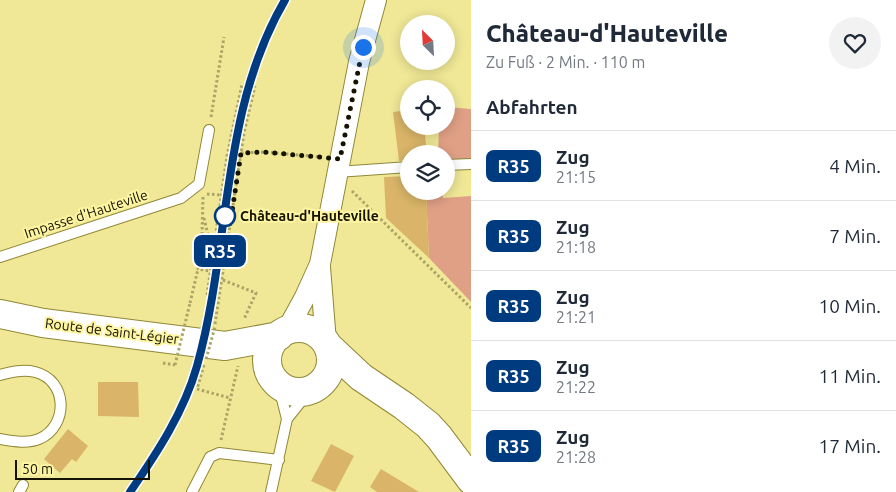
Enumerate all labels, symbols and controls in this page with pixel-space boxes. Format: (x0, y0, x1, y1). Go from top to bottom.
north arrow (400, 15, 455, 70)
map controls (400, 15, 455, 200)
button: heart (829, 17, 881, 69)
text: Château-d'Hauteville (486, 20, 728, 47)
your location (351, 35, 376, 60)
text: Zu Fuß · 2 Min. · 110 m (486, 53, 645, 71)
button: locate (400, 80, 455, 135)
text: Abfahrten (486, 96, 578, 118)
button: layers (400, 145, 455, 200)
text: Zug (556, 146, 590, 168)
text: 4 Min. (829, 155, 881, 177)
text: R35 (497, 156, 530, 176)
text: 21:15 (556, 168, 596, 186)
street label: Impasse d'Hauteville (22, 186, 150, 242)
marker: Château-d'Hauteville (214, 205, 236, 227)
place label: Château-d'Hauteville (240, 208, 379, 224)
text: Zug (556, 216, 590, 238)
text: 7 Min. (829, 225, 881, 247)
text: R35 (497, 226, 530, 246)
line badge: R35 (191, 235, 249, 267)
text: 21:18 (556, 238, 596, 256)
text: R35 (204, 241, 236, 261)
text: Zug (556, 286, 590, 308)
text: 10 Min. (819, 295, 881, 317)
text: R35 (497, 296, 530, 316)
text: 21:21 (556, 308, 596, 326)
street label: Route de Saint-Légier (44, 315, 181, 347)
text: Zug (556, 356, 590, 378)
text: 11 Min. (819, 365, 881, 387)
text: R35 (497, 366, 530, 386)
text: 21:22 (556, 378, 596, 396)
text: Zug (556, 426, 590, 448)
text: 17 Min. (819, 435, 881, 457)
text: R35 (497, 436, 530, 456)
text: 21:28 (556, 448, 596, 466)
scale bar (15, 457, 150, 480)
text: 50 m (22, 461, 53, 477)

